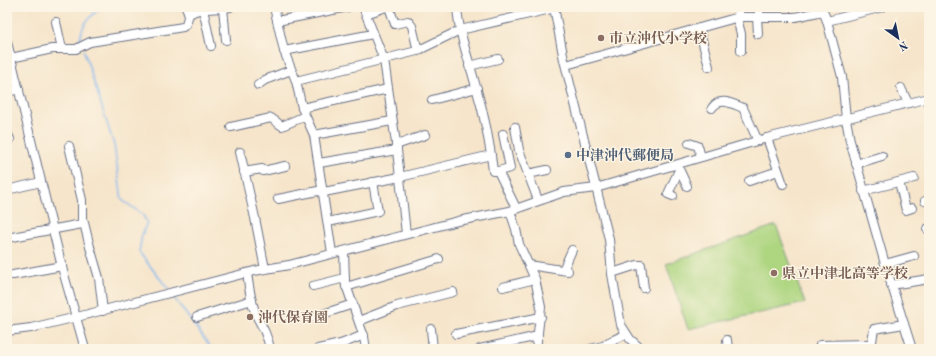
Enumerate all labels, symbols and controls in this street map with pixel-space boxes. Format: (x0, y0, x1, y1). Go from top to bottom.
north arrow (878, 18, 918, 58)
place label: 市立沖代小学校 (609, 30, 707, 46)
marker: 市立沖代小学校 (596, 33, 606, 43)
text: N (896, 38, 909, 52)
place label: 中津沖代郵便局 (576, 147, 674, 163)
marker: 中津沖代郵便局 (563, 150, 573, 160)
place label: 県立中津北高等学校 (782, 266, 908, 281)
marker: 県立中津北高等学校 (769, 268, 779, 278)
place label: 沖代保育園 (258, 309, 328, 325)
marker: 沖代保育園 (245, 312, 255, 322)

